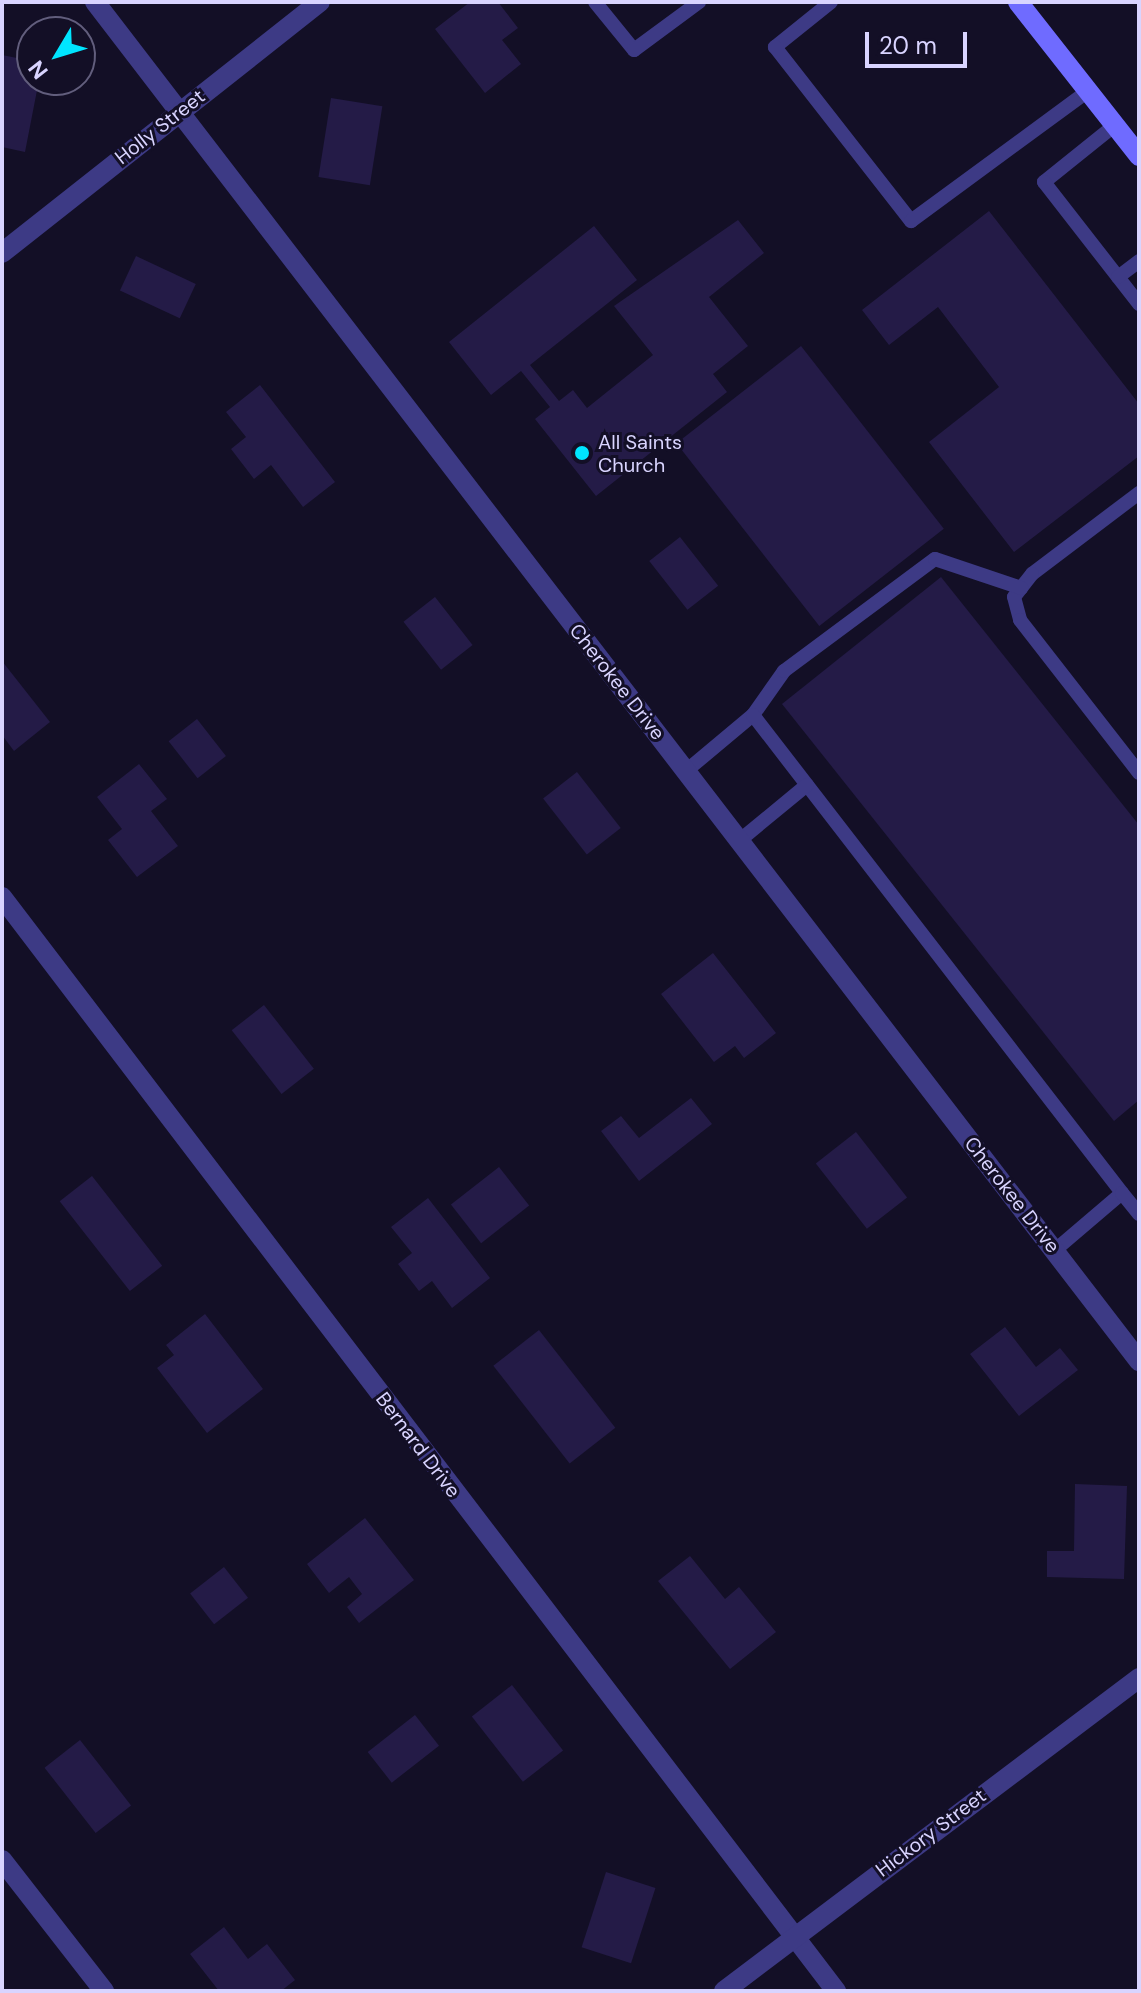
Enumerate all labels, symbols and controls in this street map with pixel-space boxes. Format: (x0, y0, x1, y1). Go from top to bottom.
north arrow (16, 16, 96, 96)
scale bar (869, 16, 971, 66)
text: 20 m (879, 30, 937, 61)
text: N (22, 55, 55, 85)
street label: Holly Street (110, 84, 210, 170)
place label: All Saints Church (598, 430, 682, 477)
marker: All Saints Church (573, 444, 591, 462)
street label: Cherokee Drive (564, 619, 670, 745)
street label: Cherokee Drive (959, 1132, 1065, 1258)
street label: Bernard Drive (371, 1388, 465, 1502)
street label: Hickory Street (871, 1784, 991, 1882)

